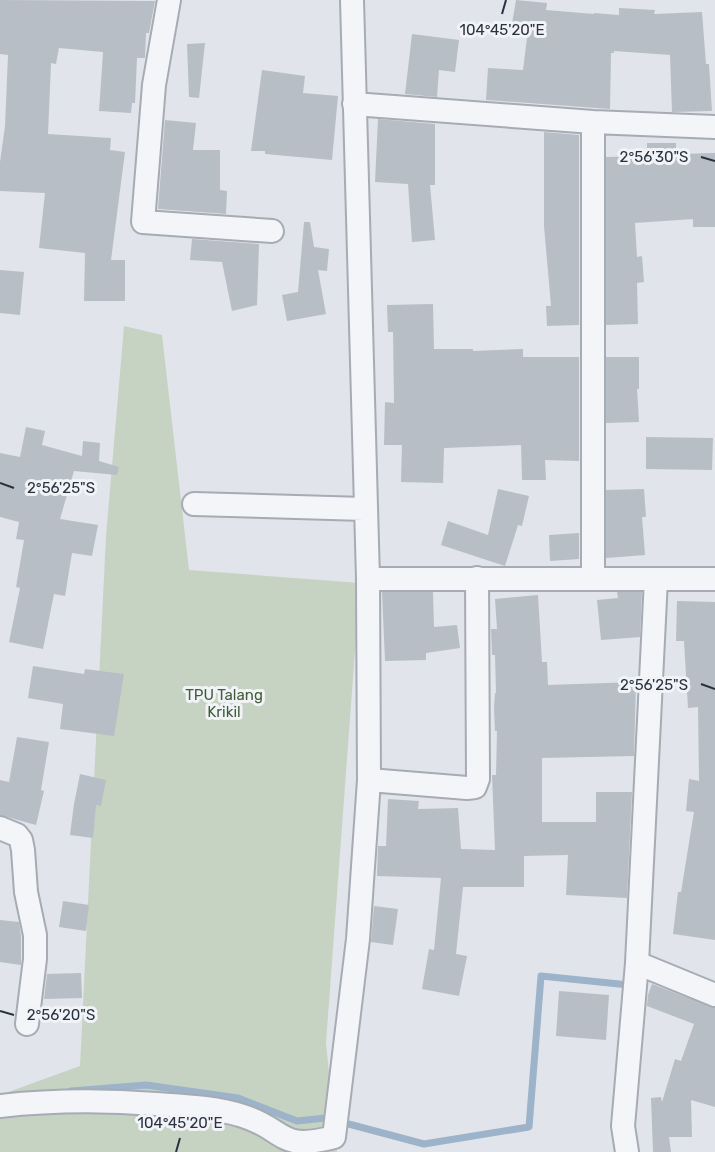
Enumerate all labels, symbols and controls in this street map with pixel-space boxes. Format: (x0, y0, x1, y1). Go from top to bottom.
text: 104°45'20"E (460, 21, 544, 39)
text: 2°56'30"S (620, 148, 688, 166)
text: 2°56'25"S (27, 479, 95, 497)
text: 2°56'25"S (620, 676, 688, 694)
park label: TPU Talang Krikil (185, 686, 263, 721)
text: 2°56'20"S (27, 1006, 95, 1024)
text: 104°45'20"E (138, 1114, 222, 1132)

